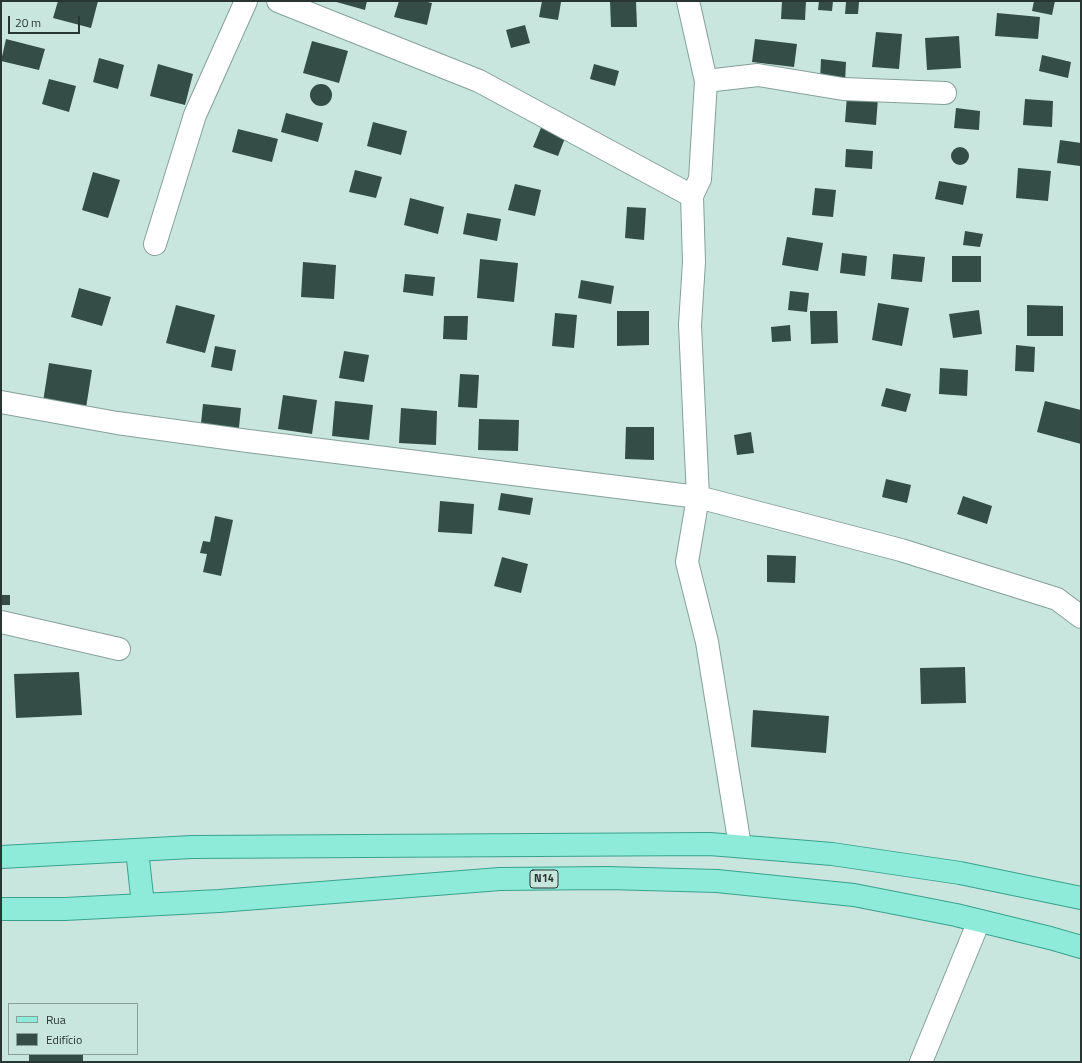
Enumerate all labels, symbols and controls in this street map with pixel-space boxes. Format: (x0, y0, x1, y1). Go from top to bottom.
scale bar (10, 8, 82, 34)
text: 20 m (15, 13, 41, 32)
road number: N14 (530, 870, 558, 888)
legend (8, 1003, 138, 1055)
text: Rua (46, 1010, 66, 1029)
text: Edifício (46, 1030, 82, 1049)

